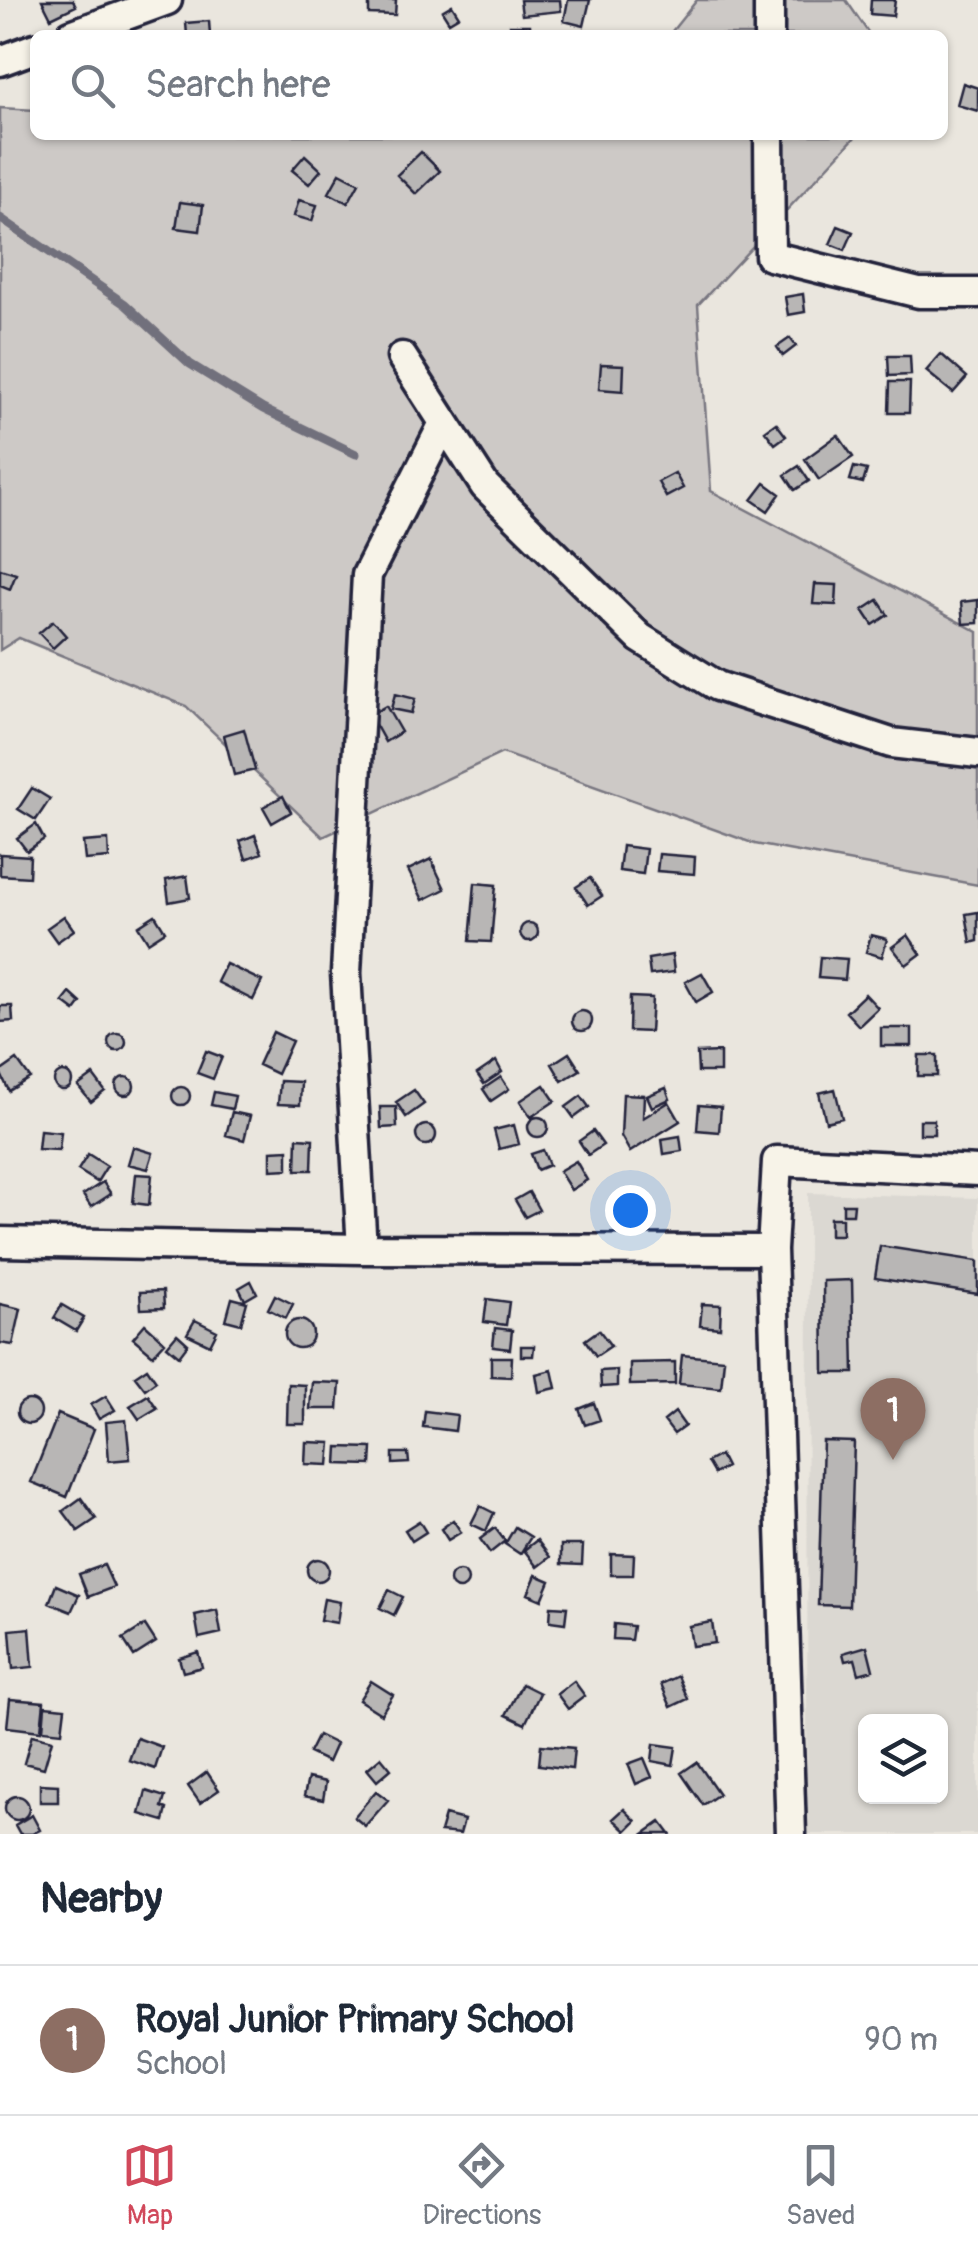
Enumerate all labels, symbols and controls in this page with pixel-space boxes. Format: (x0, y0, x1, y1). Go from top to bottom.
search box (30, 30, 948, 140)
icon: search (65, 58, 120, 113)
text: Search here (145, 61, 331, 109)
your location (605, 1185, 656, 1236)
pin: 1 (860, 1378, 926, 1460)
map controls (858, 1714, 948, 1804)
button: layers (858, 1714, 948, 1804)
text: Nearby (40, 1873, 162, 1925)
text: Royal Junior Primary School (135, 1996, 575, 2044)
text: 1 (66, 2020, 79, 2060)
text: 90 m (864, 2020, 938, 2060)
text: School (135, 2044, 227, 2084)
tab: Map (122, 2138, 177, 2233)
tab: Directions (422, 2138, 541, 2233)
tab: Saved (786, 2138, 856, 2233)

